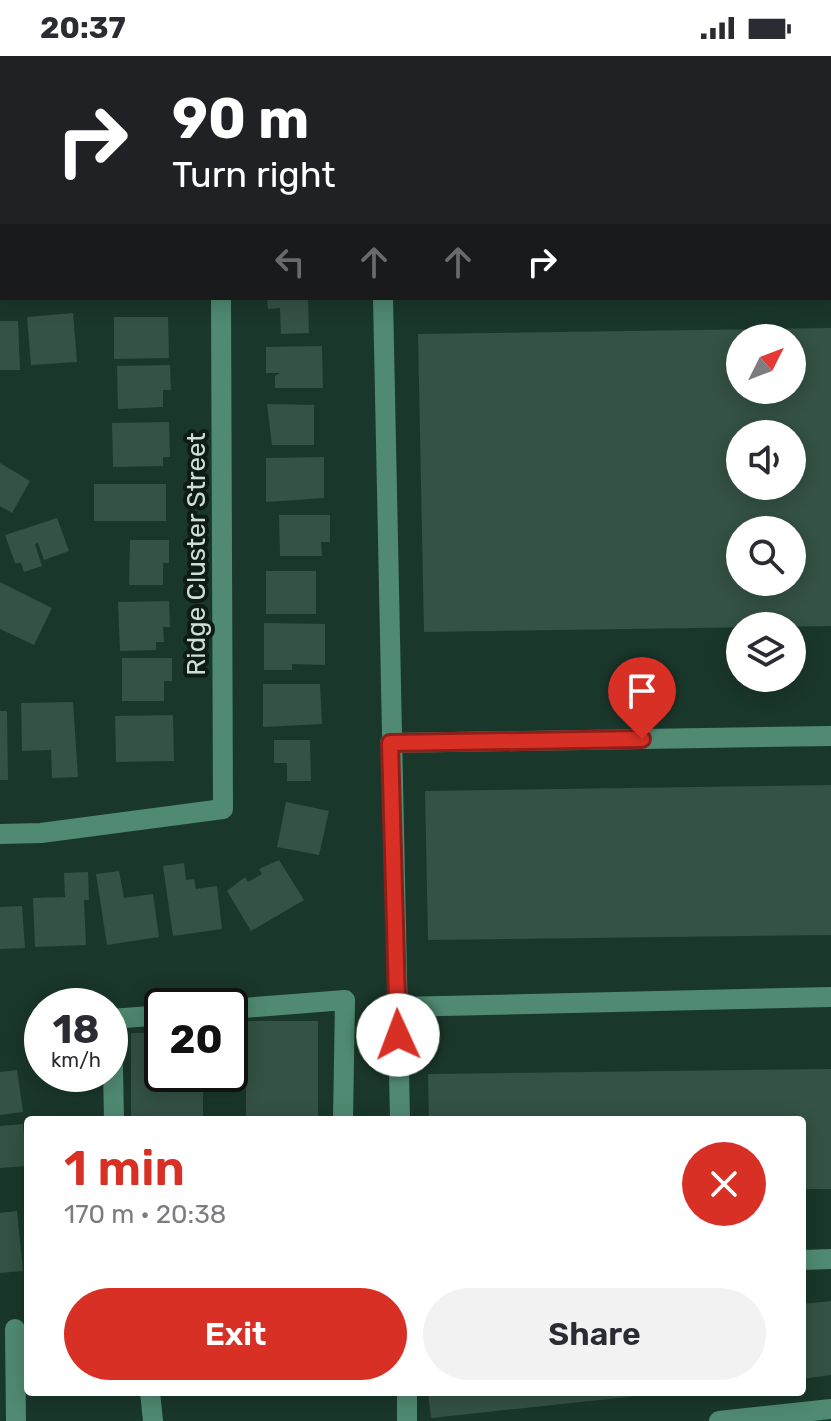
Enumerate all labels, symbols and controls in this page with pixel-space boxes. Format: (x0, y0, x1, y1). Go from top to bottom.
text: 20:37 (40, 10, 126, 46)
text: 90 m (172, 86, 309, 152)
icon: right (40, 88, 144, 192)
text: Turn right (172, 153, 336, 196)
icon: left (268, 240, 312, 284)
icon: ahead (352, 240, 396, 284)
icon: ahead (436, 240, 480, 284)
icon: right (520, 240, 564, 284)
north arrow (726, 324, 806, 404)
map controls (726, 324, 806, 692)
button: sound (726, 420, 806, 500)
street label: Ridge Cluster Street (181, 432, 212, 676)
button: search (726, 516, 806, 596)
button: layers (726, 612, 806, 692)
pin (608, 657, 676, 739)
icon: arrive (620, 669, 664, 713)
speed limit sign: 20 (144, 988, 248, 1092)
position arrow (356, 993, 440, 1077)
text: 18 (53, 1006, 99, 1053)
text: km/h (51, 1048, 101, 1072)
text: 1 min (64, 1140, 185, 1197)
button: close (682, 1142, 766, 1226)
text: 170 m · 20:38 (64, 1199, 226, 1230)
button: Exit (64, 1288, 407, 1380)
button: Share (423, 1288, 766, 1380)

